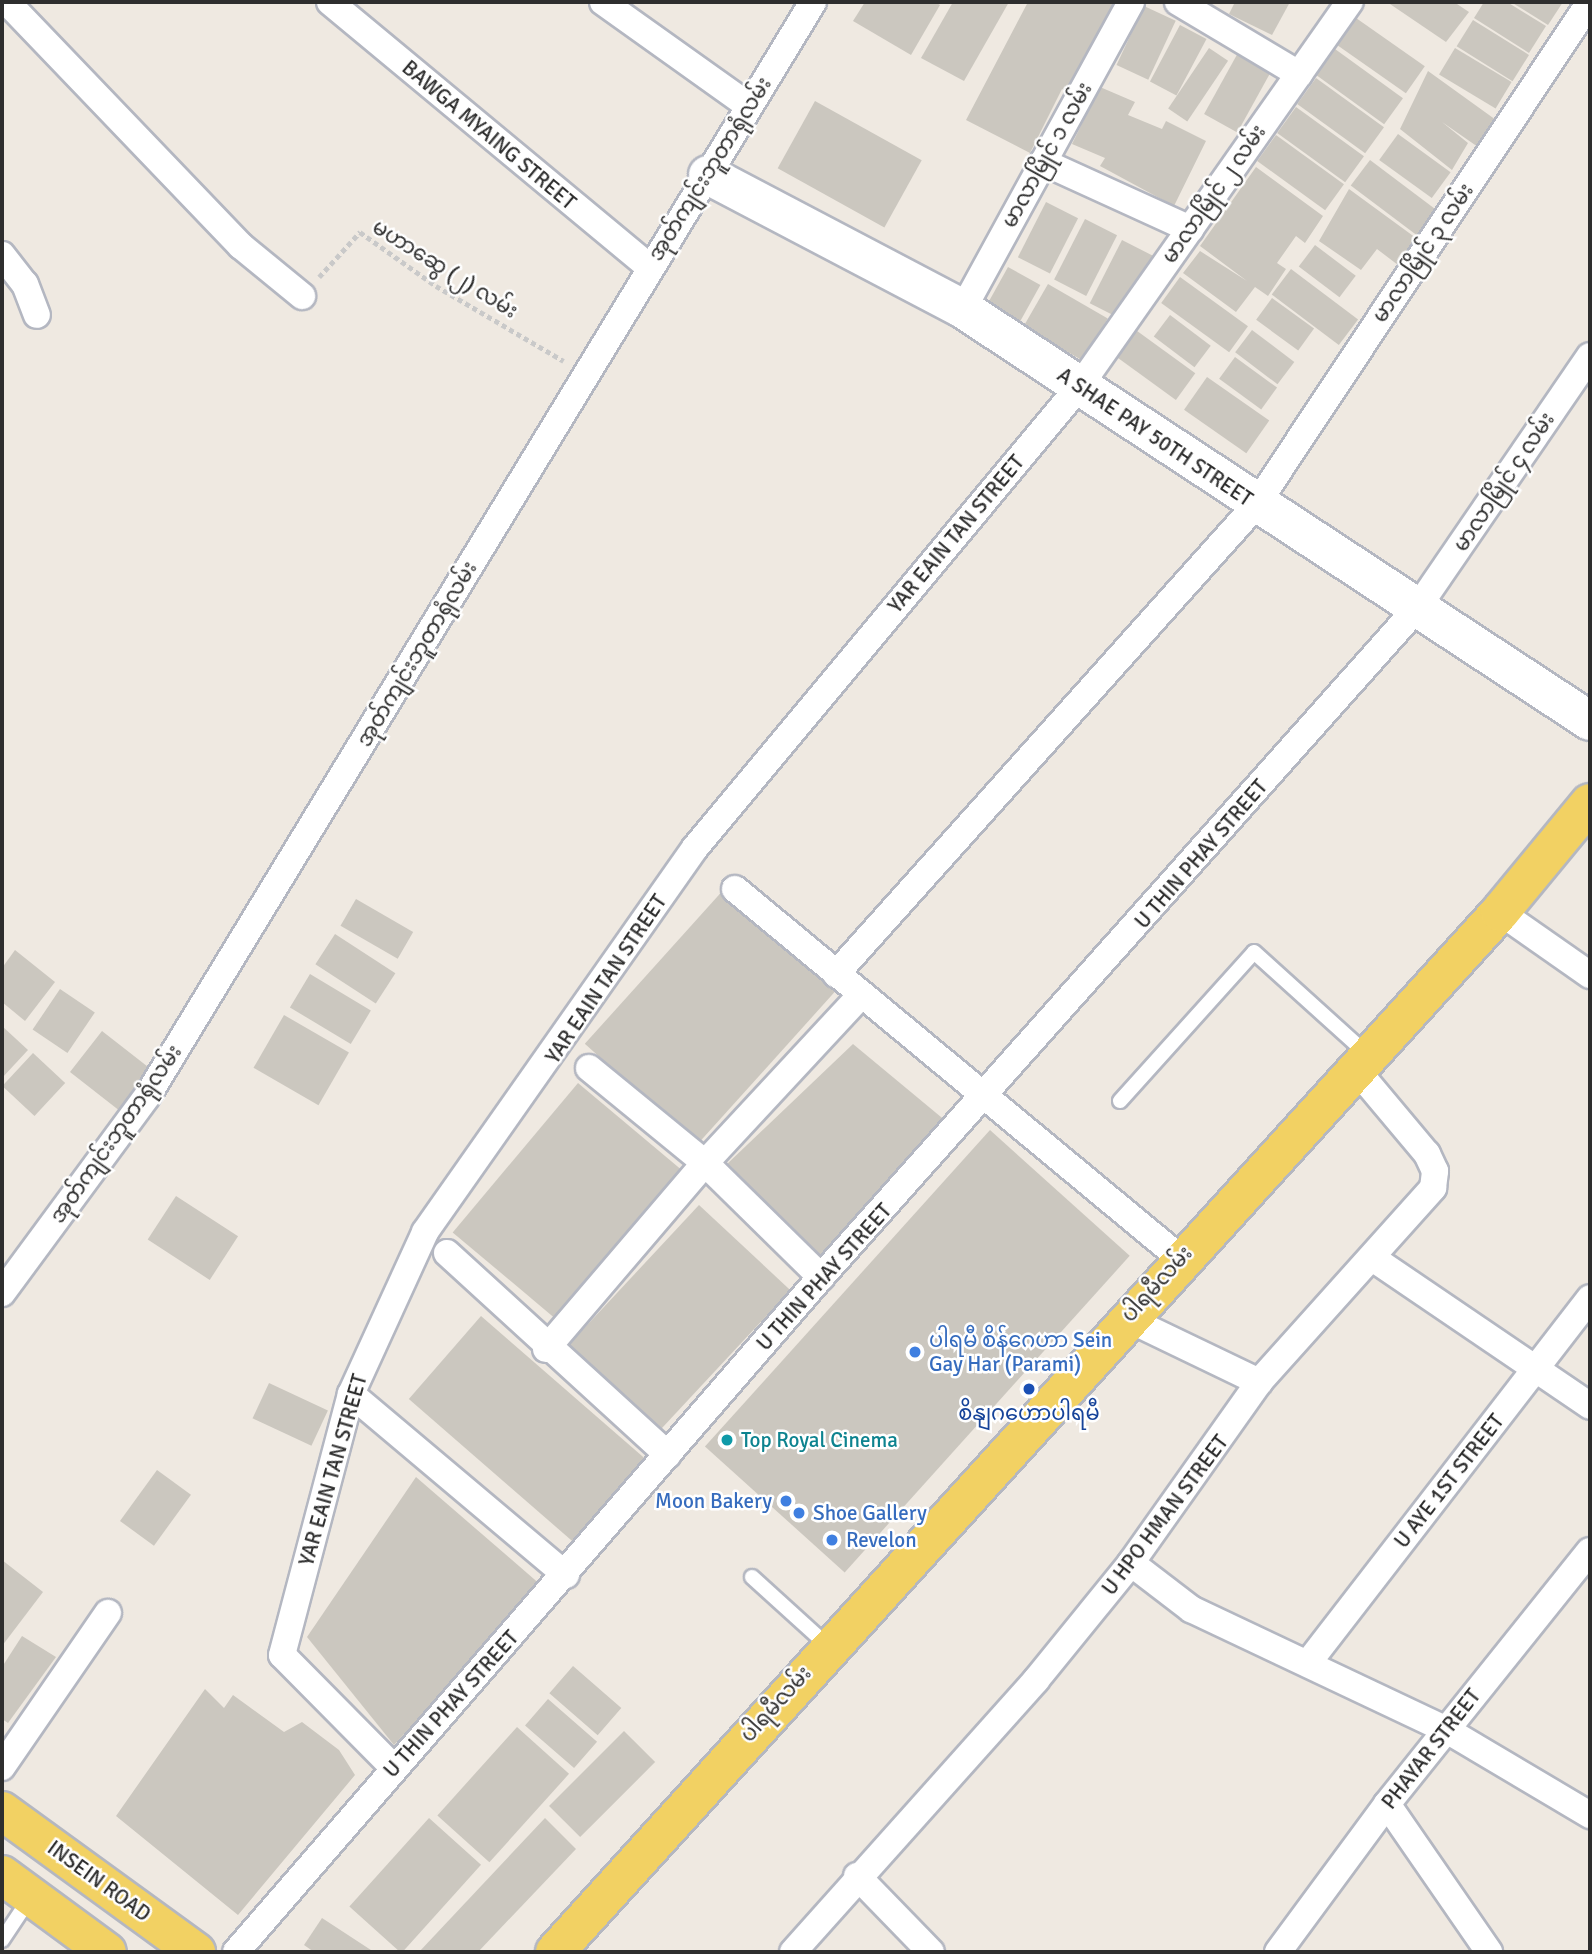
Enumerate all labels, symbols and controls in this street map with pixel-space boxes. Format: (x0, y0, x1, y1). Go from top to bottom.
street label: BAWGA MYAING STREET (397, 55, 581, 215)
street label: အုတ်ကျင်းဘူတာရုံလမ်း (643, 72, 777, 266)
street label: မာလာမြိုင် ၁ လမ်း (997, 78, 1097, 232)
street label: မာလာမြိုင် ၂ လမ်း (1157, 120, 1271, 268)
street label: မာလာမြိုင် ၃ လမ်း (1367, 179, 1479, 327)
street label: မဟာဆွေ (၂) လမ်း (368, 214, 522, 324)
street label: A SHAE PAY 50TH STREET (1053, 362, 1257, 512)
street label: မာလာမြိုင် ၄ လမ်း (1448, 408, 1560, 556)
street label: YAR EAIN TAN STREET (883, 450, 1029, 618)
street label: အုတ်ကျင်းဘူတာရုံလမ်း (352, 557, 482, 751)
street label: U THIN PHAY STREET (1129, 774, 1273, 934)
street label: YAR EAIN TAN STREET (540, 890, 672, 1068)
street label: အုတ်ကျင်းဘူတာရုံလမ်း (45, 1040, 187, 1228)
street label: U THIN PHAY STREET (751, 1198, 897, 1356)
street label: ပါရမီလမ်း (1116, 1241, 1198, 1327)
place label: ပါရမီ စိန်ဂေဟာ Sein Gay Har (Parami) (929, 1327, 1112, 1377)
marker: ပါရမီ စိန်ဂေဟာ Sein Gay Har (Parami) (907, 1344, 923, 1360)
street label: YAR EAIN TAN STREET (294, 1371, 372, 1569)
marker: စိနျဂဟောပါရမီ (1021, 1381, 1037, 1397)
place label: စိနျဂဟောပါရမီ (958, 1400, 1100, 1426)
street label: U AYE 1ST STREET (1389, 1409, 1509, 1553)
place label: Top Royal Cinema (741, 1427, 898, 1453)
street label: U HPO HMAN STREET (1097, 1430, 1233, 1600)
marker: Top Royal Cinema (719, 1432, 735, 1448)
place label: Moon Bakery (655, 1488, 772, 1514)
marker: Moon Bakery (778, 1493, 794, 1509)
place label: Shoe Gallery (813, 1500, 927, 1526)
marker: Shoe Gallery (791, 1505, 807, 1521)
place label: Revelon (846, 1527, 917, 1553)
marker: Revelon (824, 1532, 840, 1548)
street label: U THIN PHAY STREET (378, 1625, 524, 1783)
street label: ပါရမီလမ်း (735, 1661, 817, 1747)
street label: PHAYAR STREET (1376, 1684, 1486, 1814)
street label: INSEIN ROAD (43, 1835, 155, 1927)

